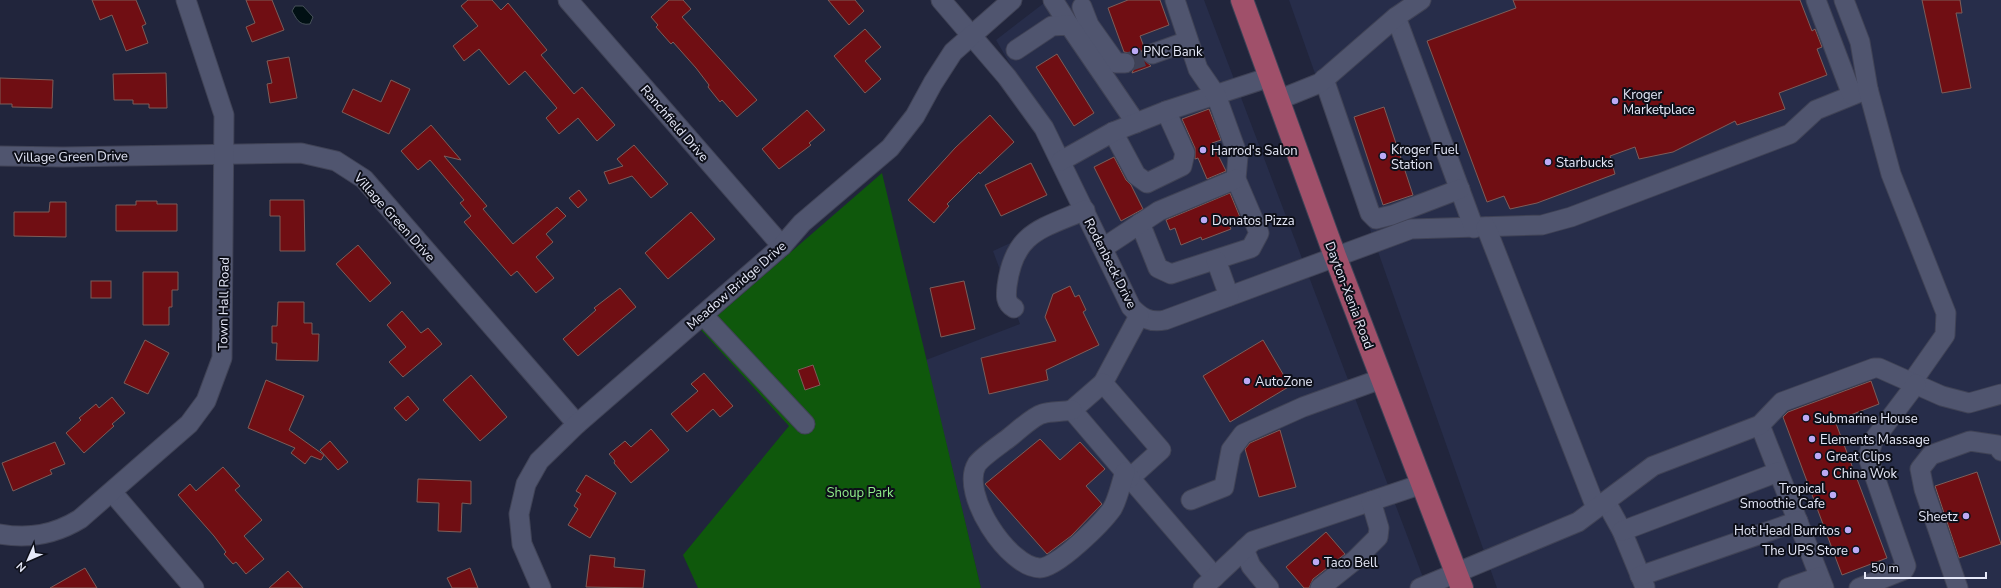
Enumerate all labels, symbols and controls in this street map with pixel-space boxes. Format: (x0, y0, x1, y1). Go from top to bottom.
place label: PNC Bank (1143, 43, 1203, 61)
marker: PNC Bank (1130, 46, 1140, 56)
street label: Ranchfield Drive (636, 81, 713, 166)
place label: Kroger Marketplace (1623, 86, 1695, 119)
marker: Kroger Marketplace (1610, 96, 1620, 106)
place label: Kroger Fuel Station (1391, 141, 1459, 174)
place label: Harrod's Salon (1211, 142, 1298, 160)
marker: Harrod's Salon (1198, 145, 1208, 155)
street label: Village Green Drive (13, 147, 128, 167)
marker: Kroger Fuel Station (1378, 151, 1388, 161)
place label: Starbucks (1556, 154, 1614, 172)
marker: Starbucks (1543, 157, 1553, 167)
street label: Village Green Drive (349, 169, 439, 266)
place label: Donatos Pizza (1212, 212, 1295, 230)
street label: Rodenbeck Drive (1080, 215, 1141, 312)
marker: Donatos Pizza (1199, 215, 1209, 225)
street label: Meadow Bridge Drive (683, 237, 790, 334)
street label: Dayton-Xenia Road (1320, 239, 1378, 352)
street label: Town Hall Road (214, 257, 234, 351)
place label: AutoZone (1255, 373, 1313, 391)
marker: AutoZone (1242, 376, 1252, 386)
place label: Submarine House (1814, 410, 1918, 428)
marker: Submarine House (1801, 413, 1811, 423)
place label: Elements Massage (1820, 431, 1930, 449)
marker: Elements Massage (1807, 434, 1817, 444)
place label: Great Clips (1826, 448, 1891, 466)
marker: Great Clips (1813, 451, 1823, 461)
place label: China Wok (1833, 465, 1898, 483)
marker: China Wok (1820, 468, 1830, 478)
place label: Tropical Smoothie Cafe (1740, 480, 1825, 513)
park label: Shoup Park (827, 484, 894, 502)
marker: Tropical Smoothie Cafe (1828, 490, 1838, 500)
place label: Sheetz (1918, 508, 1958, 526)
marker: Sheetz (1961, 511, 1971, 521)
place label: Hot Head Burritos (1734, 522, 1840, 540)
marker: Hot Head Burritos (1843, 525, 1853, 535)
north arrow (8, 540, 48, 580)
place label: The UPS Store (1762, 542, 1848, 560)
marker: The UPS Store (1851, 545, 1861, 555)
place label: Taco Bell (1324, 554, 1378, 572)
scale bar (1865, 554, 1986, 580)
marker: Taco Bell (1311, 557, 1321, 567)
text: N (13, 559, 29, 575)
text: 50 m (1871, 560, 1899, 576)

